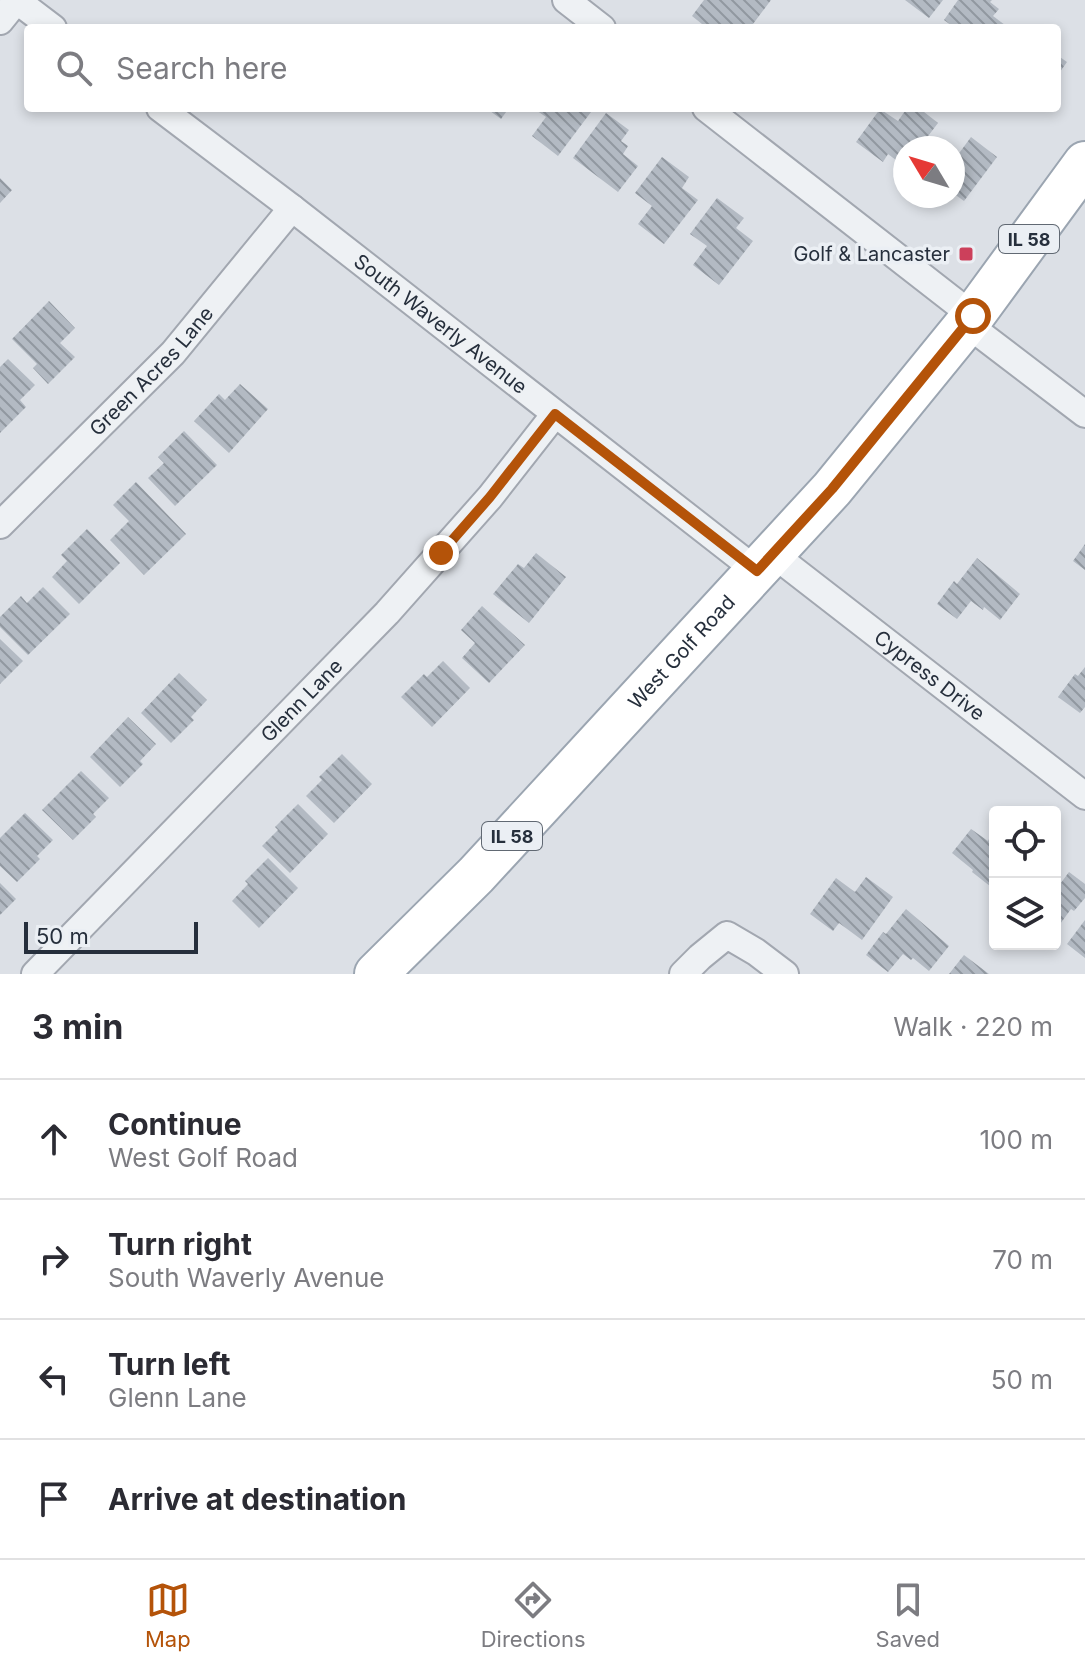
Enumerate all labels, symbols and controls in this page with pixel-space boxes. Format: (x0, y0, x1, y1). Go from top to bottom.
search box (24, 24, 1061, 112)
icon: search (52, 46, 96, 90)
text: Search here (116, 50, 288, 86)
north arrow (893, 136, 965, 208)
road number: IL 58 (999, 225, 1059, 253)
place label: Golf & Lancaster (793, 242, 950, 266)
marker: Golf & Lancaster (957, 245, 975, 263)
street label: South Waverly Avenue (349, 249, 532, 399)
route start (955, 298, 991, 334)
street label: Green Acres Lane (85, 302, 218, 441)
route end (423, 535, 459, 571)
street label: West Golf Road (623, 590, 740, 714)
street label: Cypress Drive (869, 625, 990, 726)
street label: Glenn Lane (256, 654, 348, 747)
map controls (989, 806, 1061, 950)
button: locate (989, 806, 1061, 878)
road number: IL 58 (482, 822, 542, 850)
button: layers (989, 878, 1061, 950)
scale bar (24, 918, 198, 954)
text: 50 m (36, 923, 89, 949)
text: 3 min (32, 1006, 123, 1047)
text: Walk · 220 m (893, 1011, 1053, 1042)
text: Continue (108, 1106, 242, 1142)
icon: ahead (32, 1117, 76, 1161)
text: 100 m (980, 1124, 1053, 1155)
text: West Golf Road (108, 1142, 298, 1173)
text: Turn right (108, 1226, 252, 1262)
icon: right (32, 1237, 76, 1281)
text: 70 m (992, 1244, 1053, 1275)
text: South Waverly Avenue (108, 1262, 385, 1293)
text: Turn left (108, 1346, 230, 1382)
icon: left (32, 1357, 76, 1401)
text: 50 m (991, 1364, 1053, 1395)
text: Glenn Lane (108, 1382, 247, 1413)
icon: arrive (32, 1477, 76, 1521)
text: Arrive at destination (108, 1481, 406, 1517)
tab: Map (145, 1578, 191, 1652)
tab: Directions (481, 1578, 586, 1652)
tab: Saved (876, 1578, 940, 1652)

